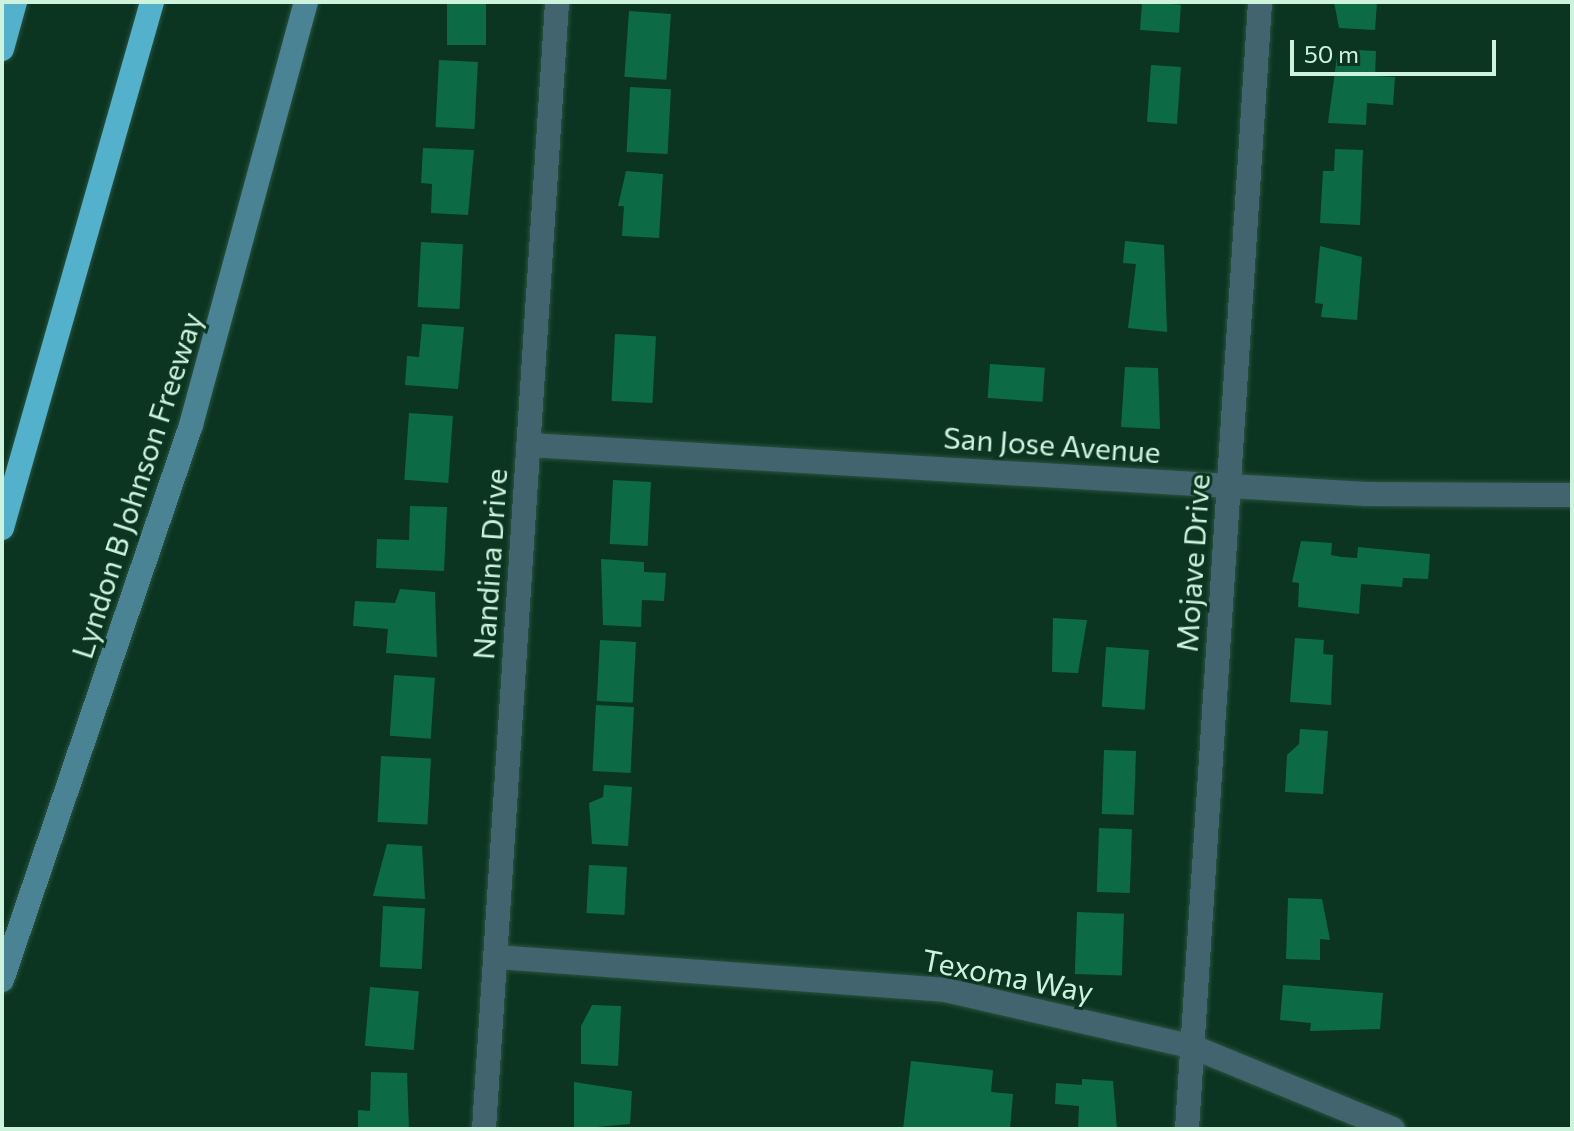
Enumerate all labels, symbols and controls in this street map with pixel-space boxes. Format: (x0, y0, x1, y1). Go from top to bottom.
scale bar (1294, 24, 1500, 74)
text: 50 m (1304, 39, 1359, 68)
street label: Lyndon B Johnson Freeway (63, 307, 209, 663)
street label: San Jose Avenue (942, 418, 1162, 470)
street label: Nandina Drive (464, 467, 514, 661)
street label: Mojave Drive (1168, 473, 1216, 653)
street label: Texoma Way (919, 941, 1097, 1009)

